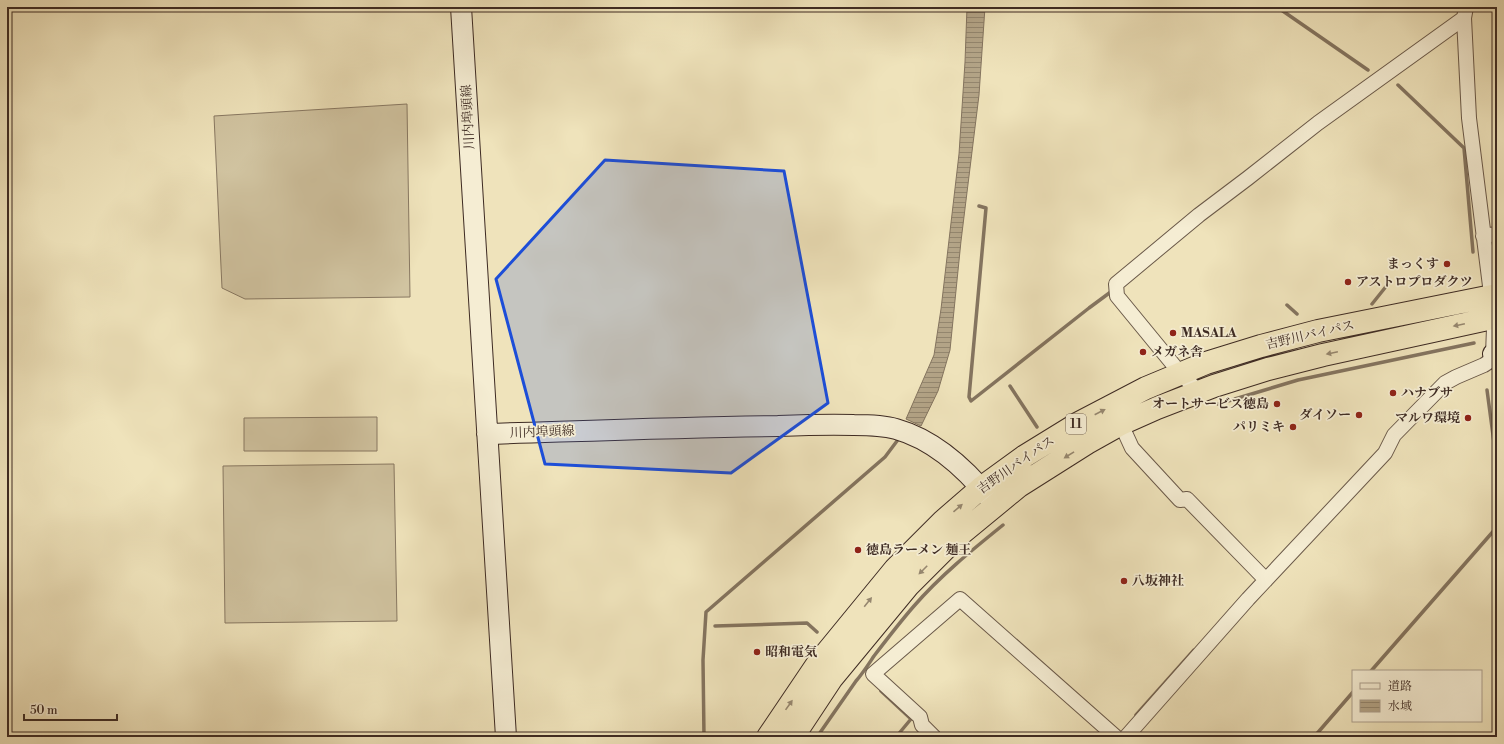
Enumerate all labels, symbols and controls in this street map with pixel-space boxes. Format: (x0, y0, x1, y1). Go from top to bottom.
street label: 川内埠頭線 (458, 84, 478, 150)
place label: まっくす (1387, 256, 1439, 272)
marker: まっくす (1442, 259, 1452, 269)
place label: アストロプロダクツ (1356, 274, 1472, 290)
marker: アストロプロダクツ (1343, 277, 1353, 287)
street label: 吉野川バイパス (1264, 317, 1356, 353)
one-way arrow (1453, 323, 1465, 329)
place label: MASALA (1181, 325, 1237, 341)
marker: MASALA (1168, 328, 1178, 338)
place label: メガネ舎 (1151, 344, 1203, 360)
marker: メガネ舎 (1138, 347, 1148, 357)
one-way arrow (1326, 350, 1338, 356)
place label: ハナブサ (1401, 385, 1453, 401)
marker: ハナブサ (1388, 388, 1398, 398)
place label: オートサービス徳島 (1152, 396, 1269, 412)
marker: オートサービス徳島 (1272, 399, 1282, 409)
place label: ダイソー (1299, 407, 1351, 423)
one-way arrow (1094, 408, 1106, 415)
marker: ダイソー (1354, 410, 1364, 420)
place label: マルワ環境 (1395, 410, 1460, 426)
marker: マルワ環境 (1463, 413, 1473, 423)
road number: 11 (1066, 414, 1086, 434)
place label: パリミキ (1233, 419, 1285, 435)
marker: パリミキ (1288, 422, 1298, 432)
street label: 川内埠頭線 (509, 423, 575, 441)
street label: 吉野川バイパス (974, 432, 1058, 498)
one-way arrow (1063, 451, 1074, 459)
one-way arrow (953, 503, 964, 512)
place label: 徳島ラーメン 麺王 (866, 542, 971, 558)
marker: 徳島ラーメン 麺王 (853, 545, 863, 555)
one-way arrow (919, 565, 928, 575)
place label: 八坂神社 (1132, 573, 1184, 589)
marker: 八坂神社 (1119, 576, 1129, 586)
one-way arrow (864, 596, 873, 607)
place label: 昭和電気 (765, 644, 817, 660)
marker: 昭和電気 (752, 647, 762, 657)
legend (1352, 670, 1482, 722)
text: 道路 (1388, 679, 1412, 694)
scale bar (24, 696, 117, 722)
one-way arrow (785, 699, 793, 710)
text: 水域 (1388, 699, 1412, 714)
text: 50 m (30, 703, 58, 718)

